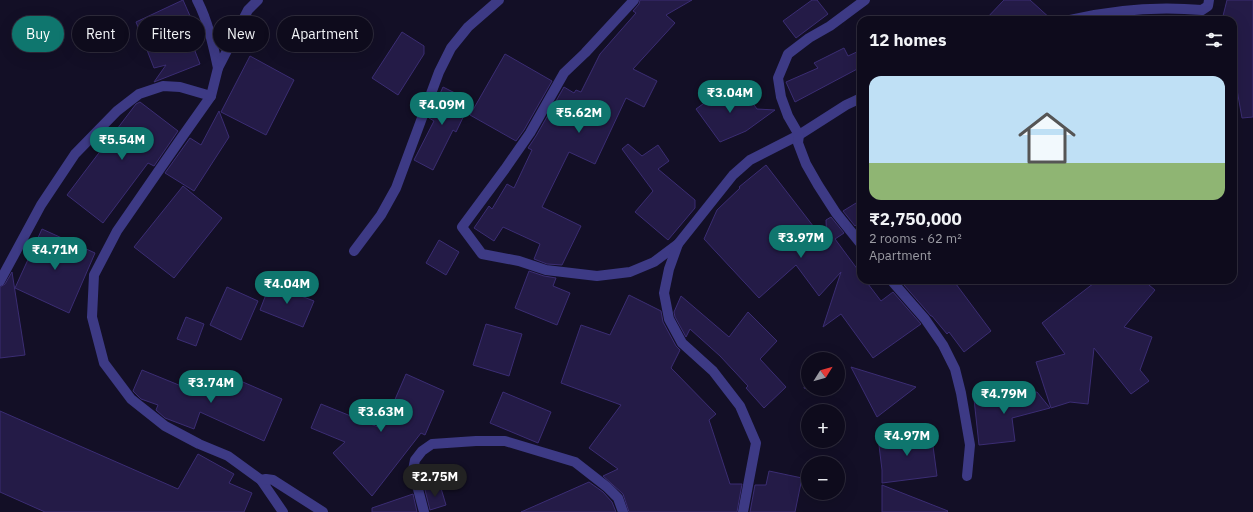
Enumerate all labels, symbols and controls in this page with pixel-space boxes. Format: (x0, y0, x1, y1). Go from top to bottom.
chip: Buy (12, 16, 64, 52)
chip: Rent (72, 16, 129, 52)
chip: Filters (137, 16, 205, 52)
chip: New (213, 16, 269, 52)
chip: Apartment (277, 16, 373, 52)
text: 12 homes (869, 29, 946, 51)
icon: filters (1203, 29, 1225, 51)
pin: ₹3.04M (697, 80, 763, 114)
text: ₹3.04M (707, 84, 753, 101)
pin: ₹4.09M (409, 92, 475, 126)
text: ₹4.09M (419, 96, 465, 113)
pin: ₹5.62M (546, 100, 612, 134)
icon: home (1011, 102, 1083, 174)
text: ₹5.62M (556, 104, 602, 121)
pin: ₹5.54M (89, 127, 155, 161)
text: ₹5.54M (99, 131, 145, 148)
text: ₹2,750,000 (869, 208, 962, 230)
pin: ₹3.97M (768, 225, 834, 259)
text: ₹3.97M (778, 229, 824, 246)
text: 2 rooms · 62 m² (869, 230, 962, 247)
pin: ₹4.71M (22, 237, 88, 271)
text: ₹4.71M (32, 241, 78, 258)
text: Apartment (869, 247, 932, 264)
pin: ₹4.04M (254, 271, 320, 305)
text: ₹4.04M (264, 275, 310, 292)
north arrow (801, 352, 845, 396)
map controls (801, 352, 845, 500)
pin: ₹3.74M (178, 370, 244, 404)
text: ₹3.74M (188, 374, 234, 391)
pin: ₹4.79M (971, 381, 1037, 415)
text: ₹4.79M (981, 385, 1027, 402)
pin: ₹3.63M (348, 399, 414, 433)
text: ₹3.63M (358, 403, 404, 420)
button: + (801, 404, 845, 448)
pin: ₹4.97M (874, 423, 940, 457)
text: ₹4.97M (884, 427, 930, 444)
button: − (801, 456, 845, 500)
pin: ₹2.75M (402, 464, 468, 498)
text: ₹2.75M (412, 468, 458, 485)

